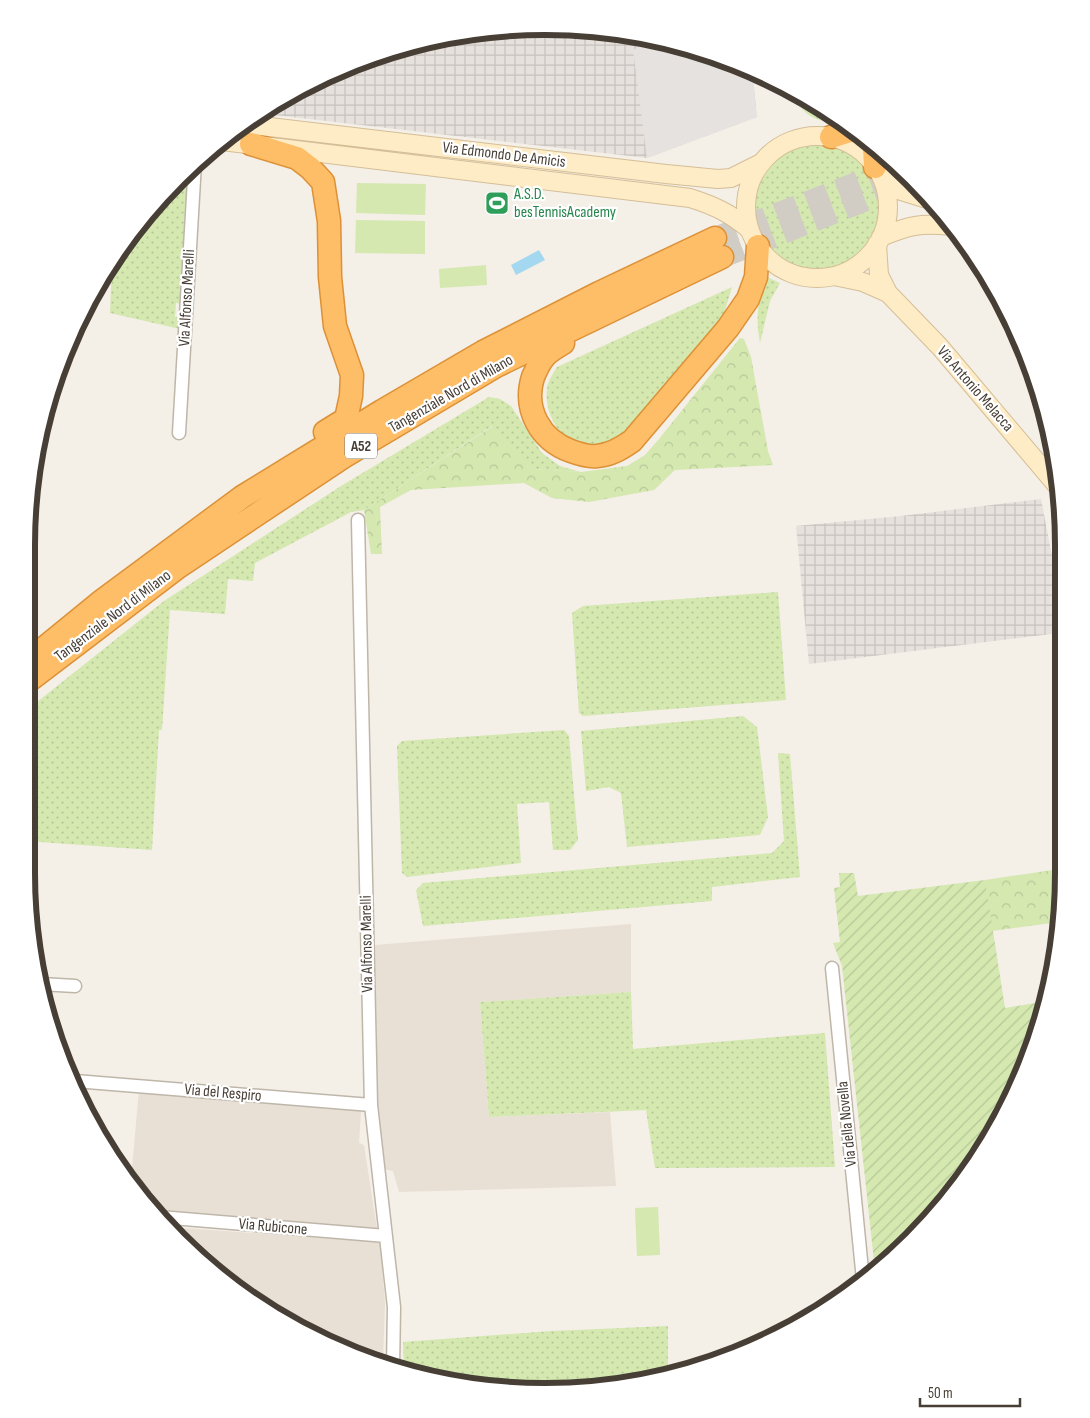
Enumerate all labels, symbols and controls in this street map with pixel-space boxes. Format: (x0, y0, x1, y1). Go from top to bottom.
street label: Via Edmondo De Amicis (441, 138, 567, 172)
place label: A.S.D. besTennisAcademy (513, 185, 616, 222)
sports icon: A.S.D. besTennisAcademy (484, 190, 510, 216)
street label: Via Alfonso Marelli (175, 249, 199, 347)
street label: Via Antonio Melacca (933, 342, 1017, 436)
street label: Tangenziale Nord di Milano (385, 351, 517, 437)
road number: A52 (345, 434, 377, 458)
street label: Tangenziale Nord di Milano (51, 566, 175, 666)
street label: Via Alfonso Marelli (357, 895, 377, 993)
street label: Via del Respiro (184, 1080, 262, 1106)
street label: Via della Novella (833, 1080, 861, 1168)
street label: Via Rubicone (238, 1215, 308, 1239)
scale bar (920, 1376, 1020, 1408)
text: 50 m (928, 1384, 953, 1403)

